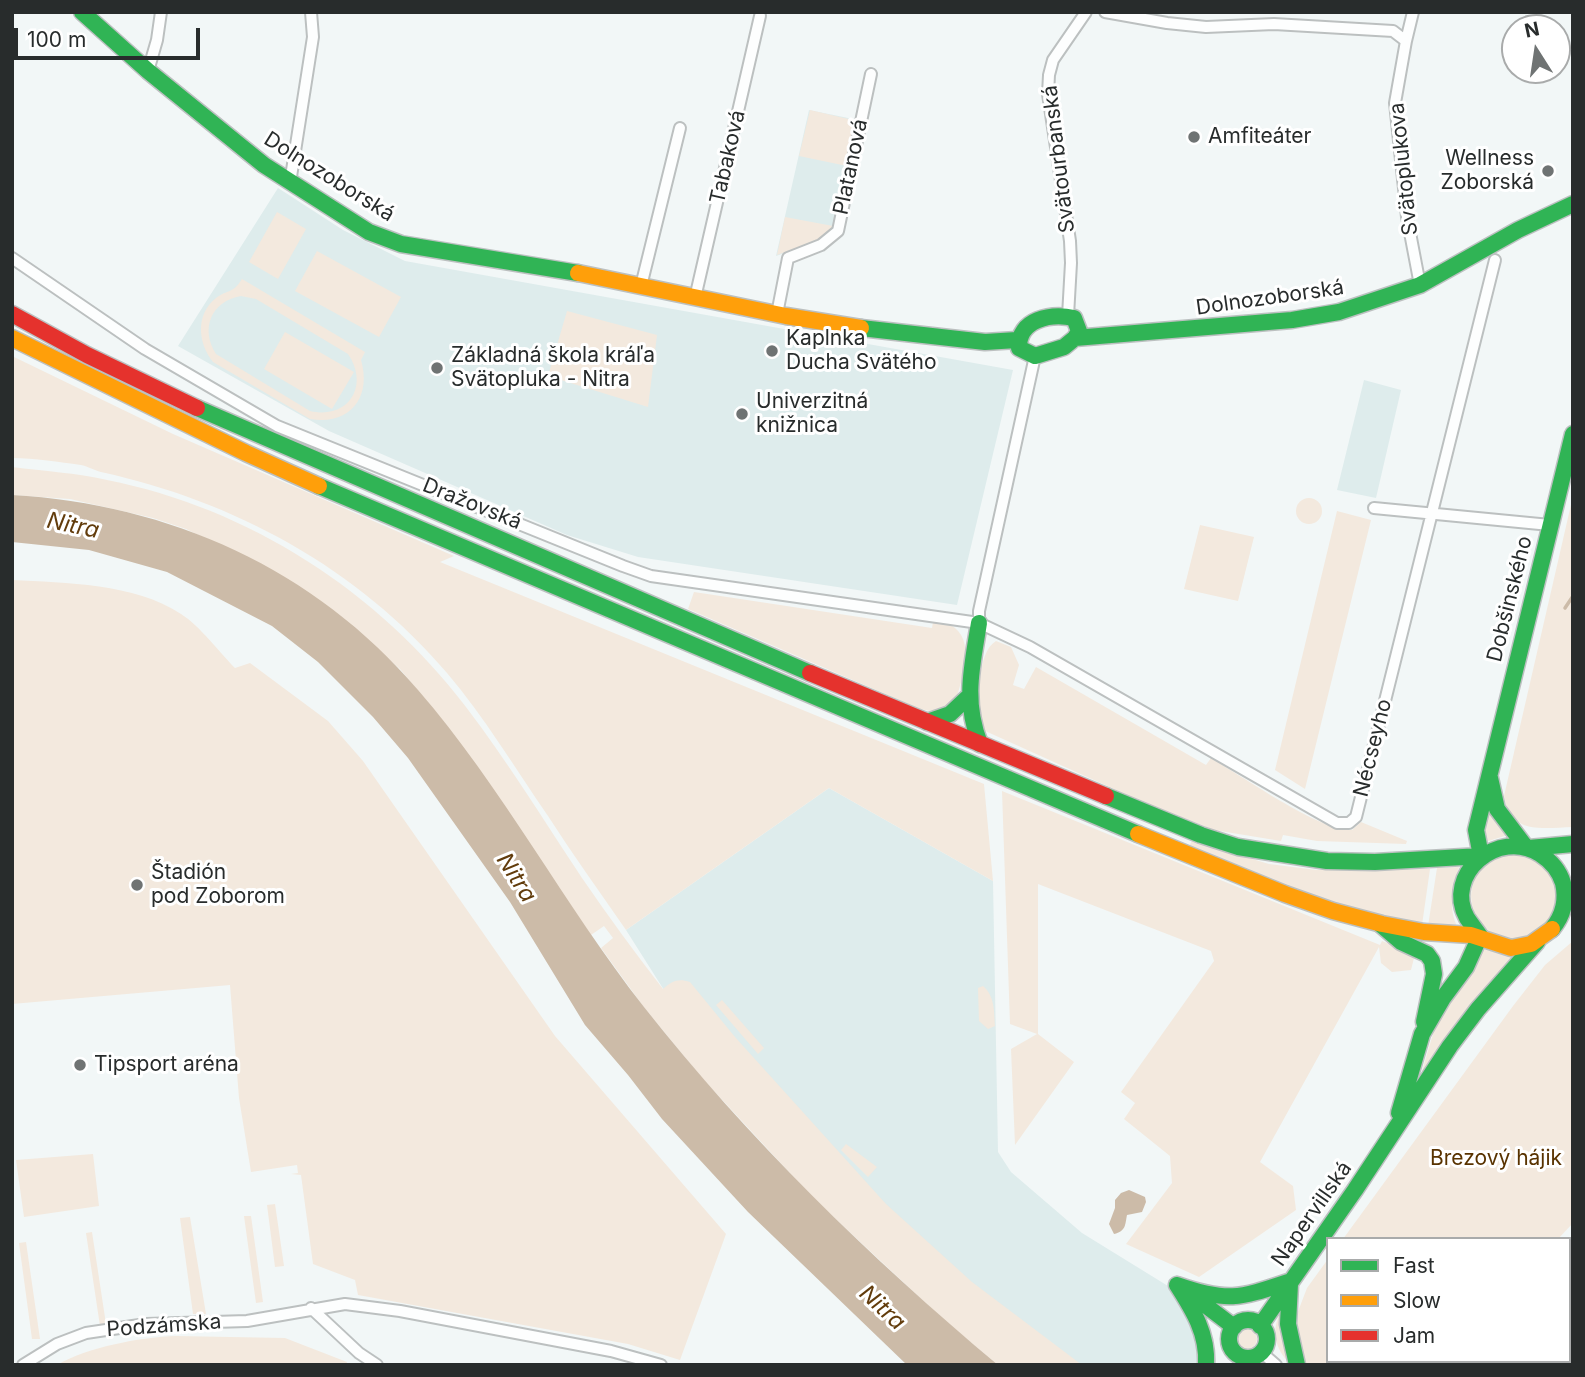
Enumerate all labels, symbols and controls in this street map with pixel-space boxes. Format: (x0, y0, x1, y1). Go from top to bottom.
scale bar (18, 14, 203, 58)
north arrow (1501, 14, 1571, 84)
text: N (1522, 17, 1541, 43)
text: 100 m (27, 27, 86, 52)
street label: Svätourbanská (1037, 84, 1081, 234)
street label: Svätoplukova (1385, 101, 1423, 237)
street label: Tabaková (705, 108, 751, 206)
street label: Platanová (829, 117, 873, 217)
place label: Amfiteáter (1208, 124, 1311, 150)
street label: Dolnozoborská (259, 127, 399, 227)
marker: Amfiteáter (1186, 129, 1202, 145)
place label: Wellness Zoborská (1440, 146, 1534, 196)
marker: Wellness Zoborská (1540, 163, 1556, 179)
street label: Dolnozoborská (1194, 275, 1346, 321)
place label: Kaplnka Ducha Svätého (786, 326, 937, 376)
place label: Základná škola kráľa Svätopluka - Nitra (451, 343, 655, 393)
marker: Kaplnka Ducha Svätého (764, 343, 780, 359)
marker: Základná škola kráľa Svätopluka - Nitra (429, 360, 445, 376)
place label: Univerzitná knižnica (756, 389, 868, 439)
marker: Univerzitná knižnica (734, 406, 750, 422)
street label: Dražovská (419, 473, 525, 535)
water label: Nitra (44, 507, 102, 545)
street label: Dobšinského (1482, 534, 1538, 664)
street label: Nécseyho (1349, 696, 1397, 800)
water label: Nitra (490, 848, 542, 908)
place label: Štadión pod Zoborom (151, 860, 285, 910)
marker: Štadión pod Zoborom (129, 877, 145, 893)
place label: Tipsport aréna (94, 1052, 239, 1078)
marker: Tipsport aréna (72, 1057, 88, 1073)
park label: Brezový hájik (1430, 1146, 1562, 1172)
street label: Napervillská (1267, 1157, 1357, 1271)
legend (1326, 1237, 1571, 1363)
text: Fast (1393, 1253, 1435, 1278)
water label: Nitra (853, 1280, 911, 1336)
text: Slow (1393, 1288, 1441, 1313)
street label: Podzámska (106, 1309, 222, 1343)
text: Jam (1393, 1323, 1435, 1348)

